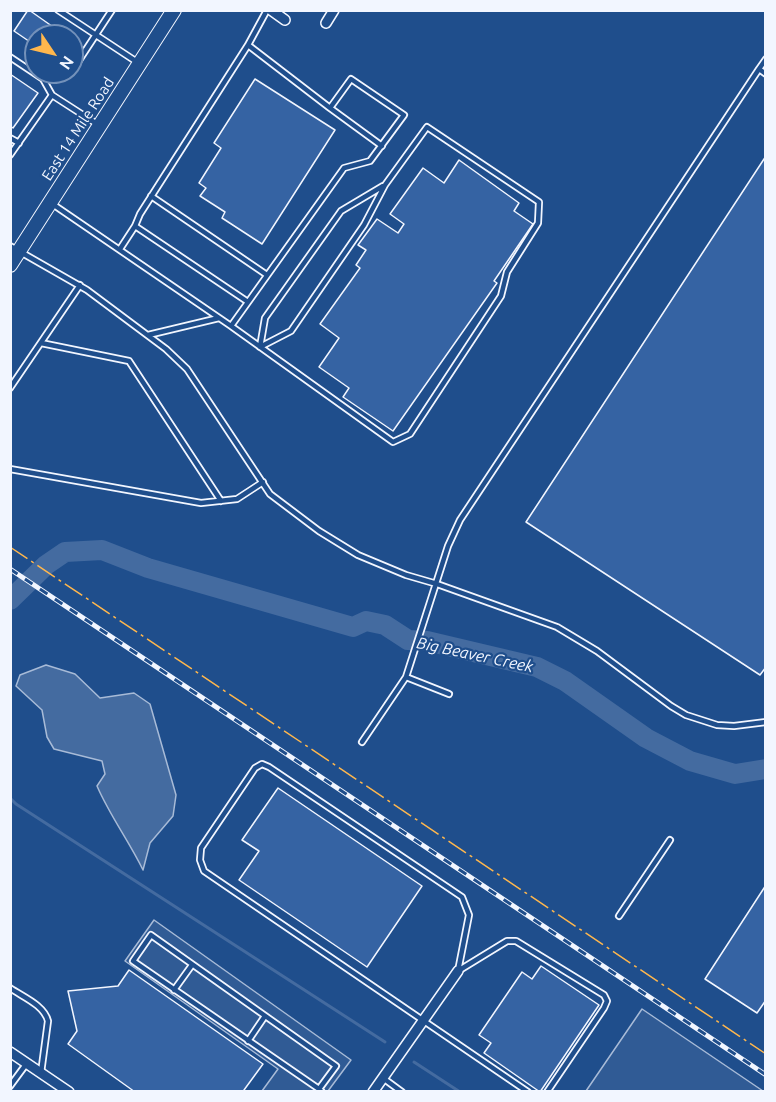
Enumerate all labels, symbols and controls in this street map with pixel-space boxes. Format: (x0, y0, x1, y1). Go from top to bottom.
north arrow (24, 24, 84, 84)
text: N (56, 53, 78, 73)
street label: East 14 Mile Road (38, 74, 118, 184)
water label: Big Beaver Creek (415, 633, 535, 677)

